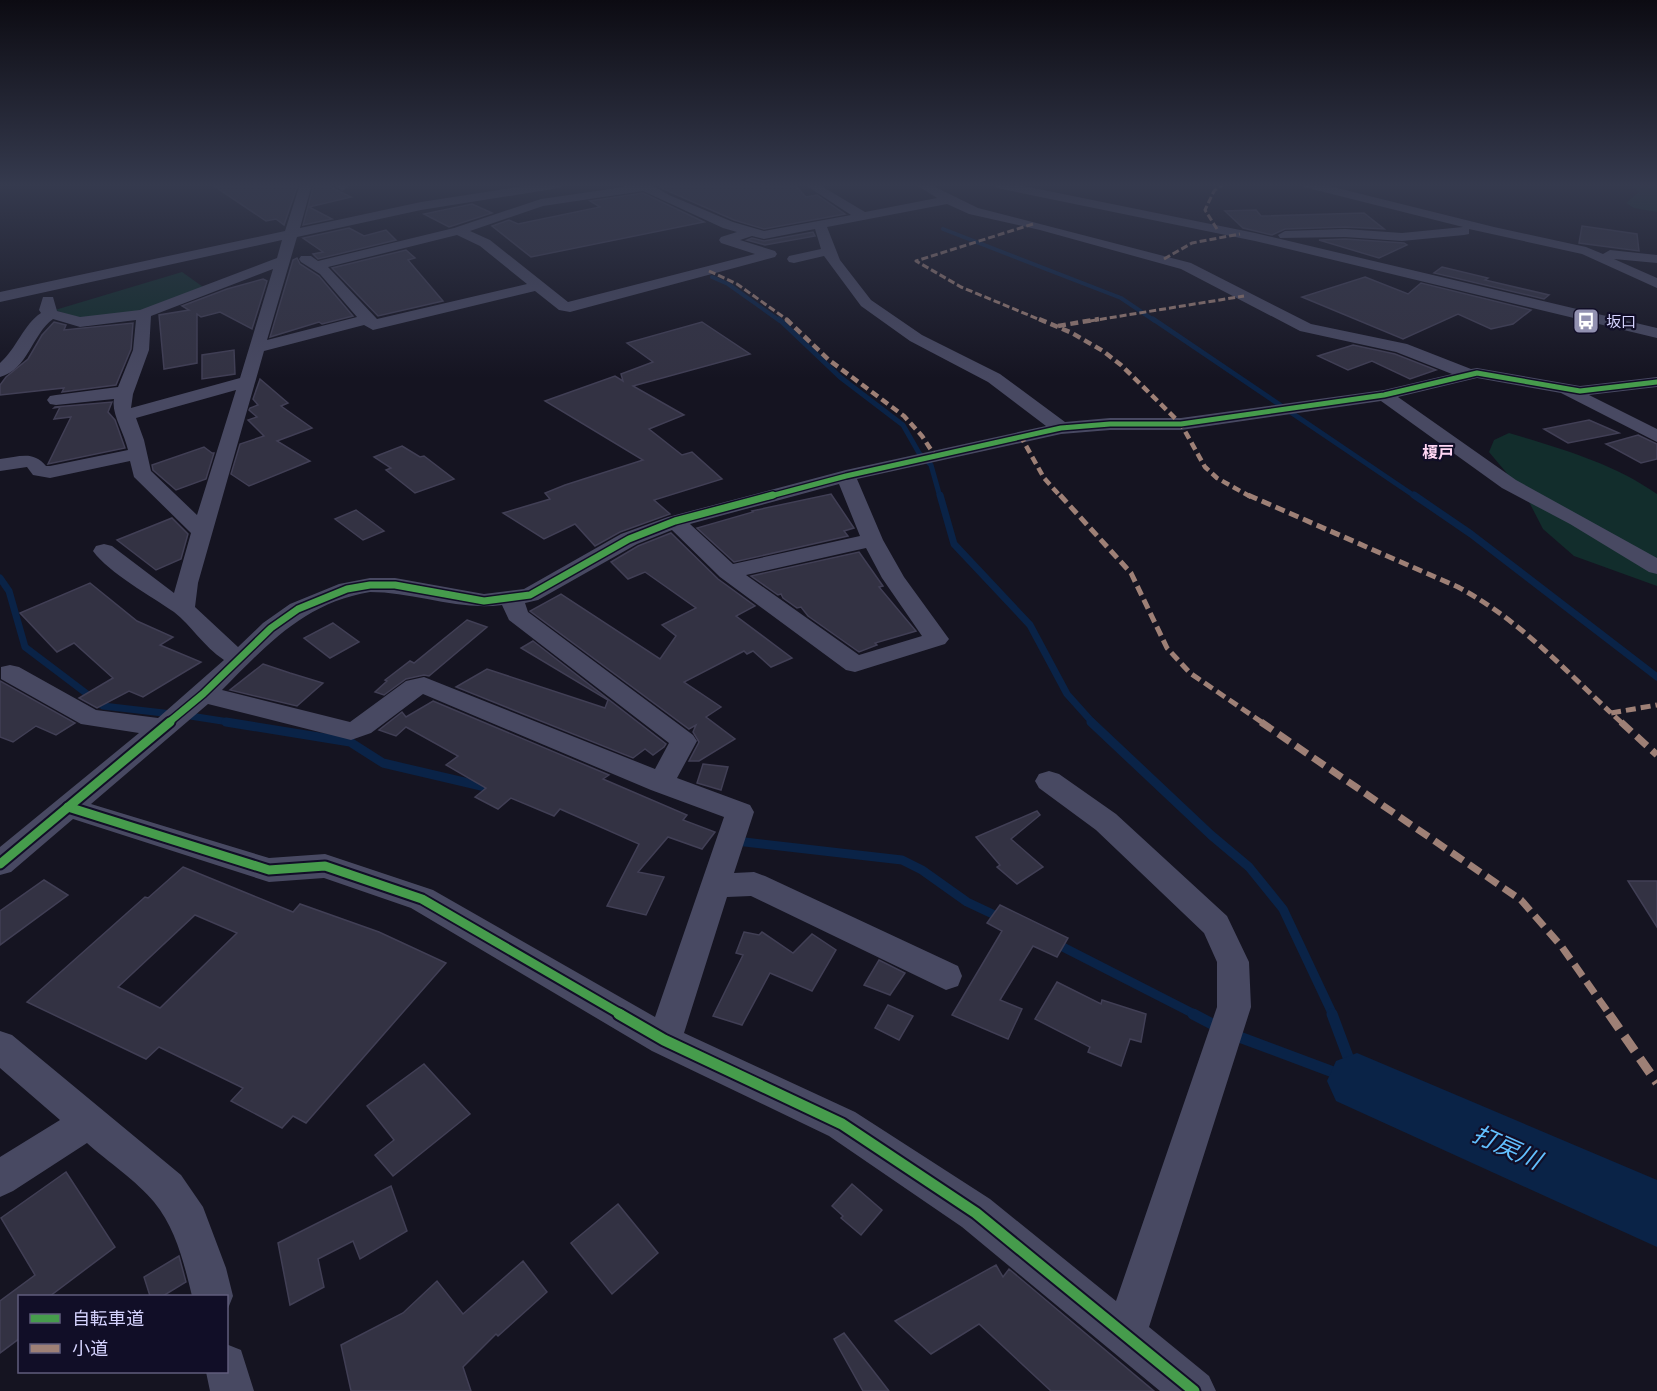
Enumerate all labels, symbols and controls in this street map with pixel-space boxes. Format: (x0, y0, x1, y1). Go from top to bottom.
bus stop icon: 坂口 (1571, 306, 1601, 336)
place label: 坂口 (1606, 312, 1636, 331)
district label: 榎戸 (1422, 442, 1454, 463)
water label: 打戻川 (1468, 1118, 1549, 1177)
legend (18, 1295, 228, 1373)
text: 自転車道 (72, 1307, 144, 1330)
text: 小道 (72, 1337, 108, 1360)

